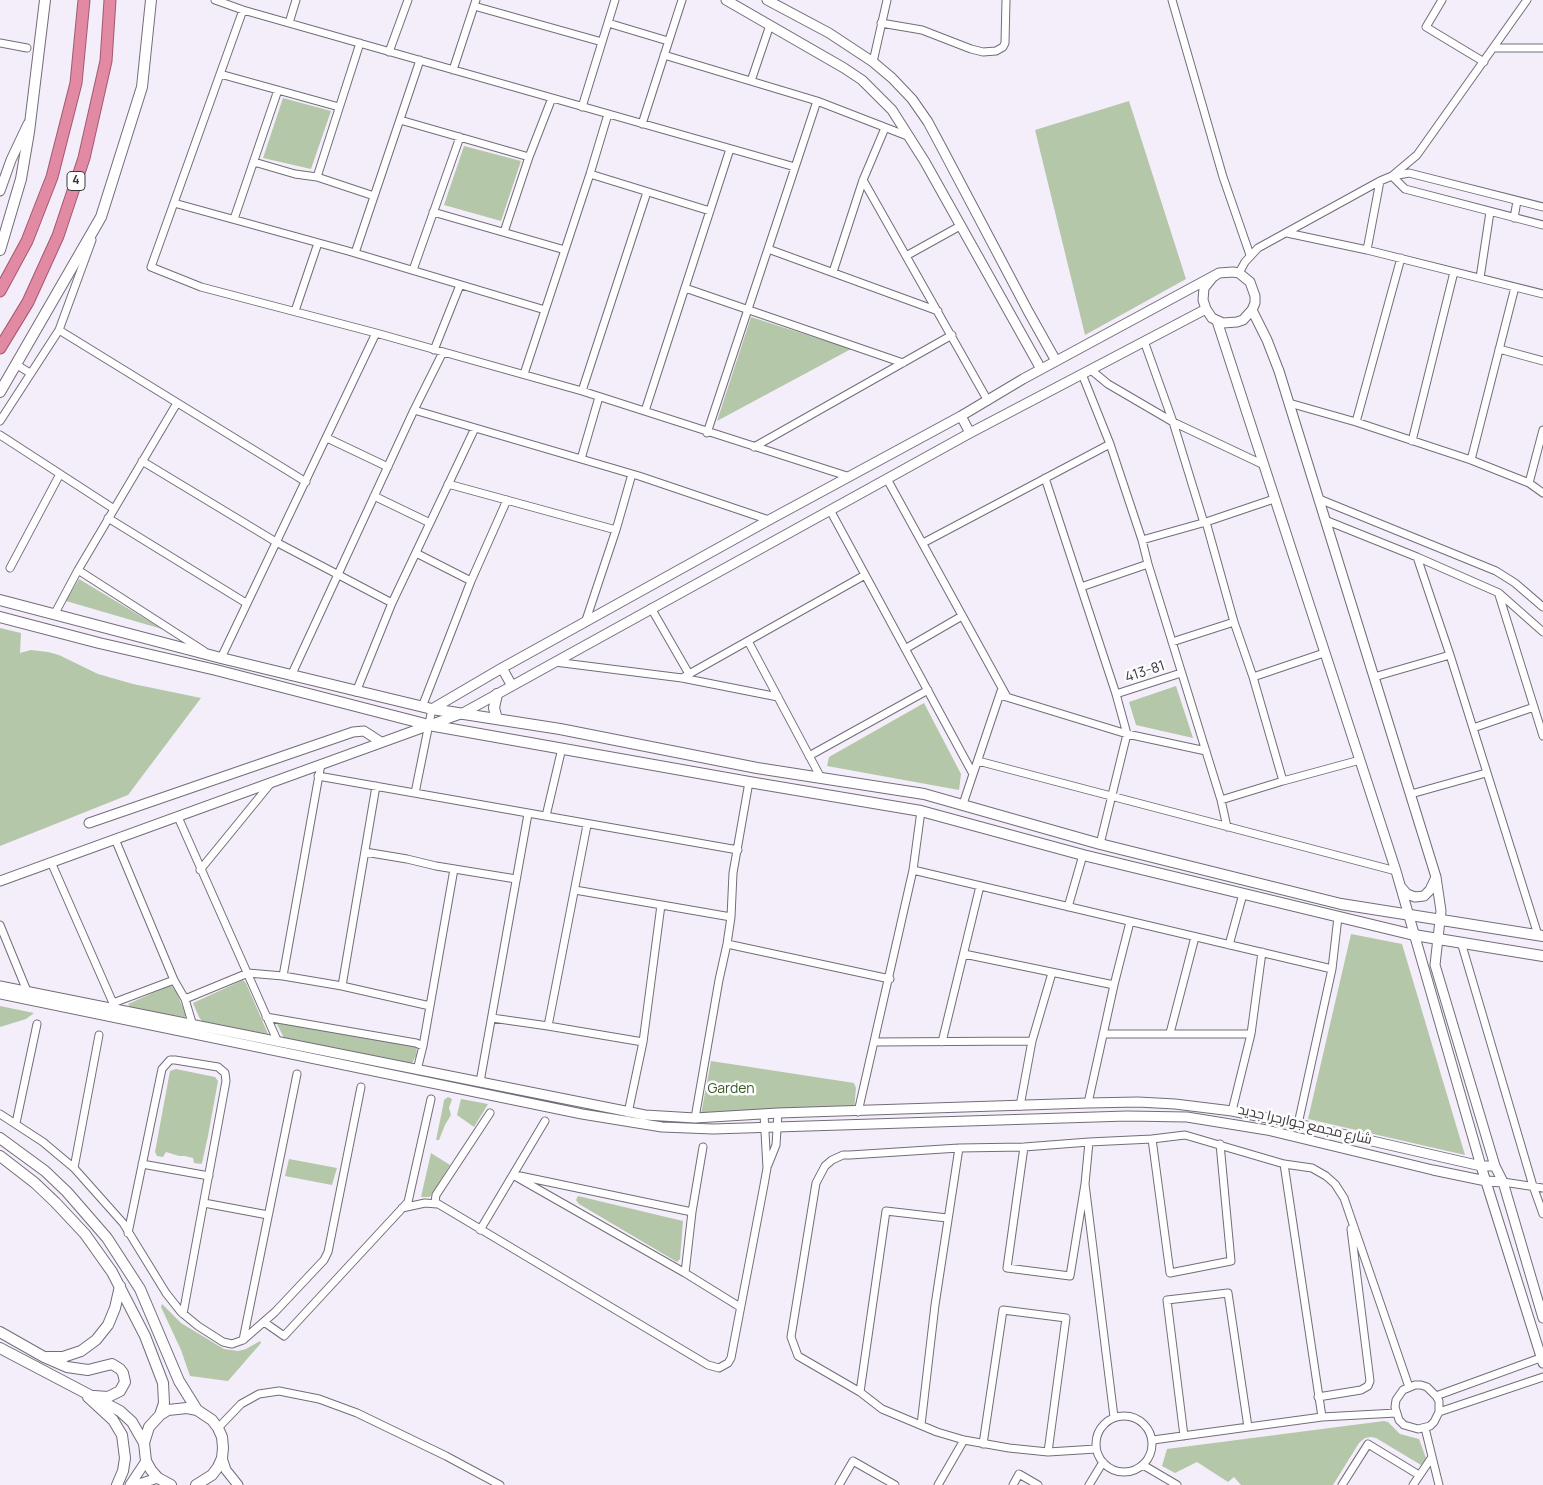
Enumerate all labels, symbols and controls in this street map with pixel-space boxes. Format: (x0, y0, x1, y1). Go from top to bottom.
road number: 4 (67, 172, 85, 190)
street label: 413-81 (1123, 658, 1167, 686)
park label: Garden (707, 1081, 755, 1097)
street label: شارع مجمع جوارجرا جديد (1236, 1101, 1374, 1149)

